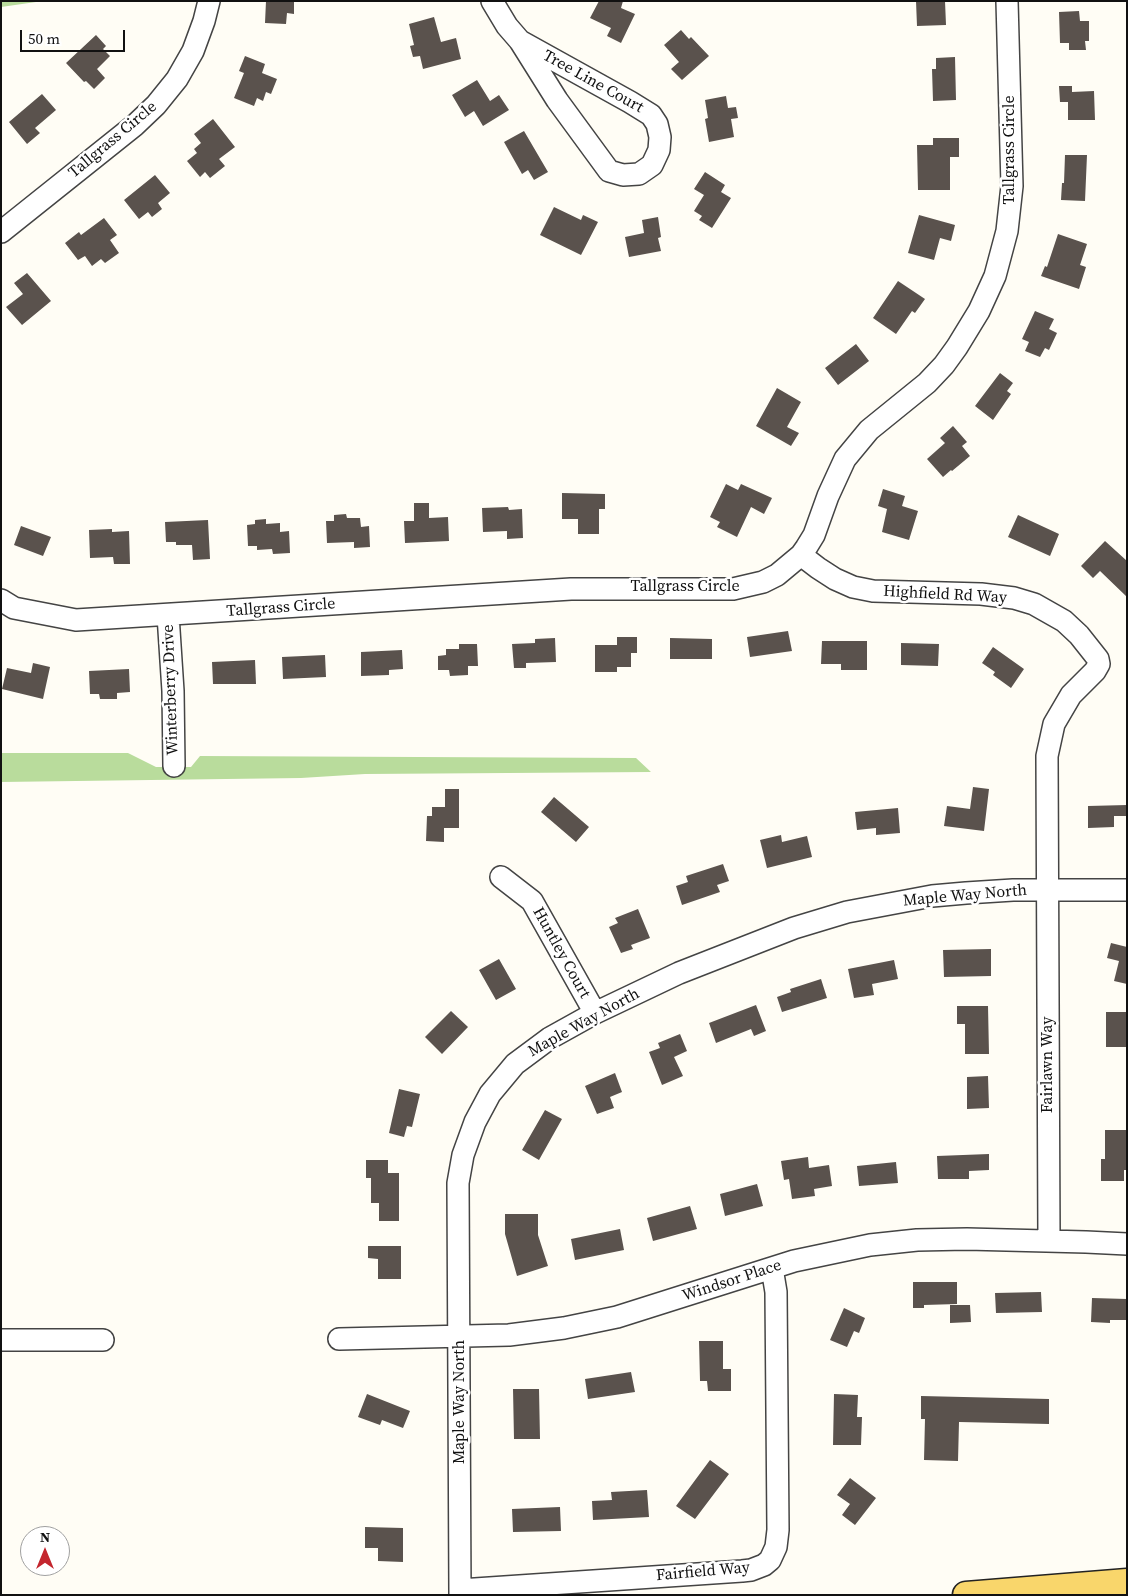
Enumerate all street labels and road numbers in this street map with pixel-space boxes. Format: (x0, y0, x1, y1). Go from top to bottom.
street label: Tree Line Court (539, 46, 647, 118)
street label: Tallgrass Circle (1000, 95, 1020, 205)
street label: Tallgrass Circle (65, 98, 161, 182)
street label: Tallgrass Circle (630, 577, 740, 597)
street label: Highfield Rd Way (883, 582, 1007, 608)
street label: Tallgrass Circle (226, 595, 336, 621)
street label: Winterberry Drive (159, 624, 183, 756)
street label: Maple Way North (902, 881, 1028, 911)
street label: Huntley Court (528, 904, 594, 1002)
street label: Maple Way North (525, 985, 643, 1061)
street label: Fairlawn Way (1038, 1017, 1058, 1113)
street label: Windsor Place (680, 1256, 784, 1306)
street label: Maple Way North (450, 1340, 470, 1464)
street label: Fairfield Way (655, 1558, 751, 1586)

